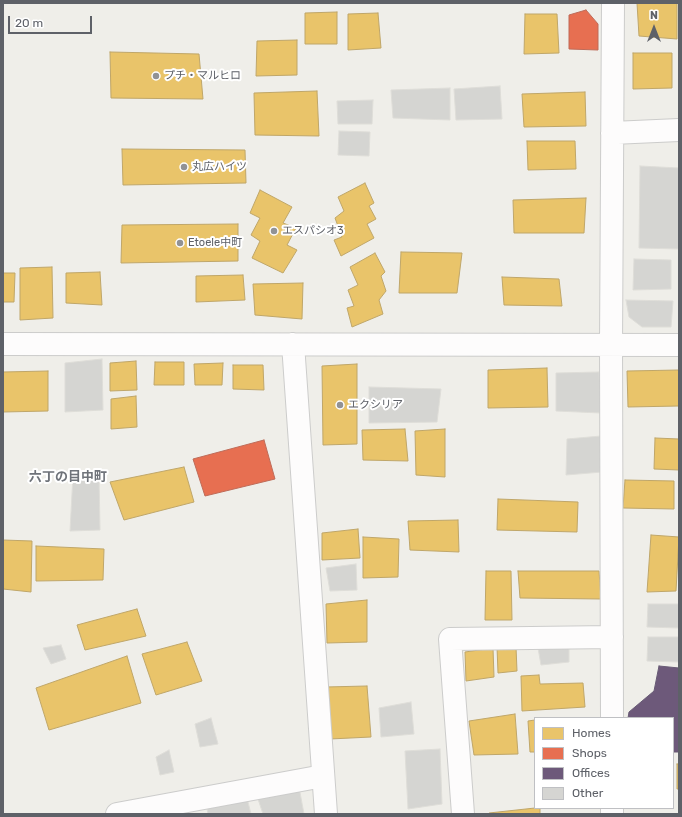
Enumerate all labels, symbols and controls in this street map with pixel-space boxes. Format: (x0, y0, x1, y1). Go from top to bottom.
scale bar (10, 8, 94, 34)
north arrow (634, 8, 674, 48)
text: N (650, 9, 658, 22)
text: 20 m (15, 16, 43, 30)
place label: プチ・マルヒロ (164, 69, 241, 83)
marker: プチ・マルヒロ (151, 71, 161, 81)
place label: 丸広ハイツ (192, 160, 247, 174)
marker: 丸広ハイツ (179, 162, 189, 172)
place label: エスパシオ3 (282, 224, 344, 238)
marker: エスパシオ3 (269, 226, 279, 236)
place label: Etoele中町 (188, 236, 242, 250)
marker: Etoele中町 (175, 238, 185, 248)
place label: エクシリア (348, 398, 403, 412)
marker: エクシリア (335, 400, 345, 410)
district label: 六丁の目中町 (29, 469, 107, 485)
legend (534, 717, 674, 809)
text: Homes (572, 726, 611, 740)
text: Shops (572, 746, 607, 760)
text: Offices (572, 766, 610, 780)
text: Other (572, 786, 603, 800)

